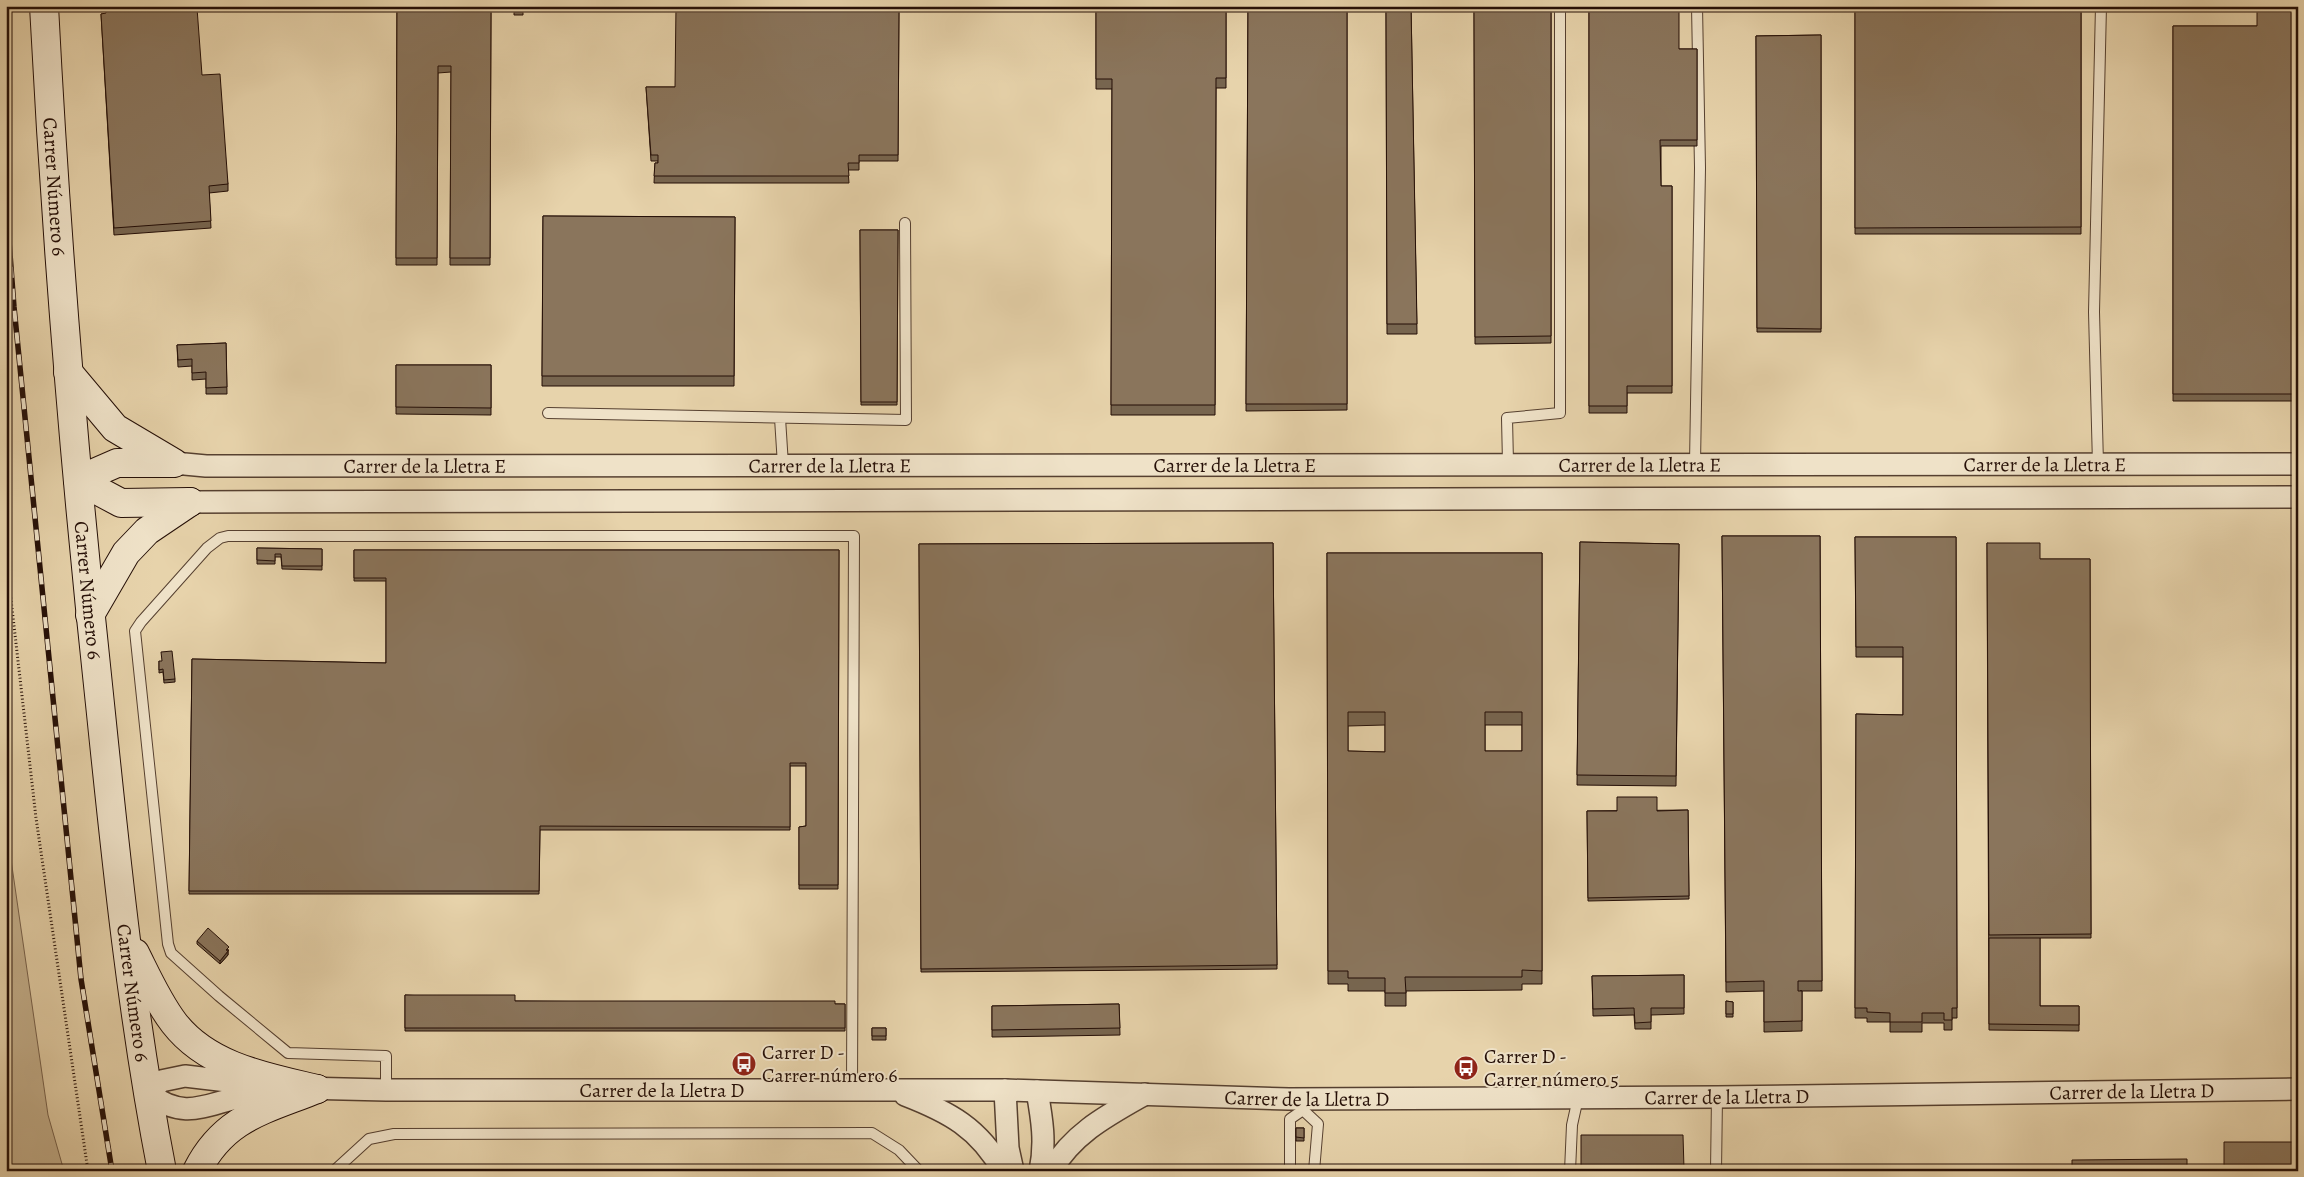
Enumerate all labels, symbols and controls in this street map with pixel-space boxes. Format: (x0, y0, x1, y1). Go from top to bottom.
street label: Carrer Número 6 (37, 116, 73, 257)
street label: Carrer de la Lletra E (1154, 451, 1316, 479)
street label: Carrer de la Lletra E (1559, 451, 1721, 478)
street label: Carrer de la Lletra E (1964, 451, 2126, 478)
street label: Carrer de la Lletra E (344, 452, 506, 479)
street label: Carrer de la Lletra E (749, 452, 911, 479)
street label: Carrer Número 6 (68, 520, 109, 661)
street label: Carrer Número 6 (111, 922, 156, 1064)
place label: Carrer D - Carrer número 6 (762, 1039, 898, 1089)
place label: Carrer D - Carrer número 5 (1484, 1043, 1619, 1093)
bus stop icon: Carrer D - Carrer número 6 (731, 1051, 757, 1077)
bus stop icon: Carrer D - Carrer número 5 (1453, 1055, 1479, 1081)
street label: Carrer de la Lletra D (580, 1077, 744, 1104)
street label: Carrer de la Lletra D (2049, 1077, 2214, 1106)
street label: Carrer de la Lletra D (1644, 1082, 1809, 1111)
street label: Carrer de la Lletra D (1224, 1083, 1389, 1113)

